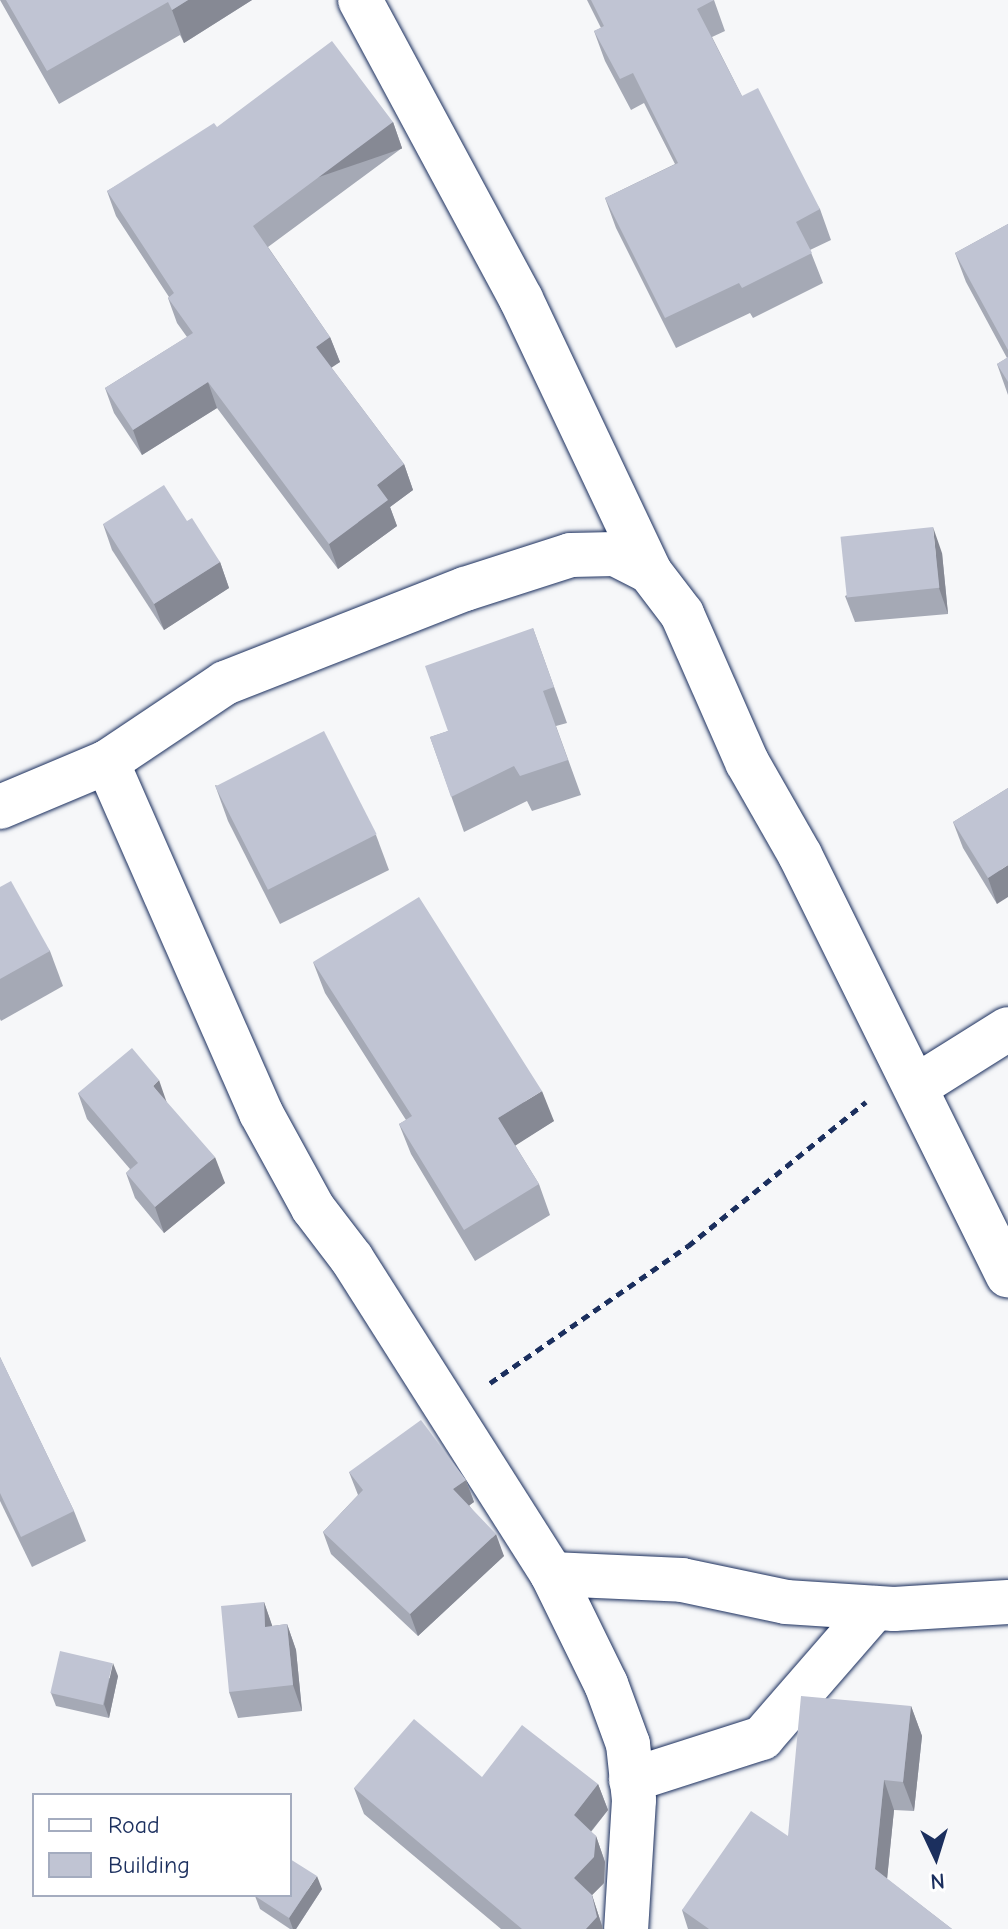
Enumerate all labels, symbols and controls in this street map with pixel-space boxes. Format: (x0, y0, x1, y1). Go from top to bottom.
legend (32, 1793, 292, 1897)
text: Road (108, 1811, 160, 1839)
north arrow (896, 1817, 976, 1897)
text: Building (108, 1851, 190, 1879)
text: N (930, 1867, 946, 1894)

